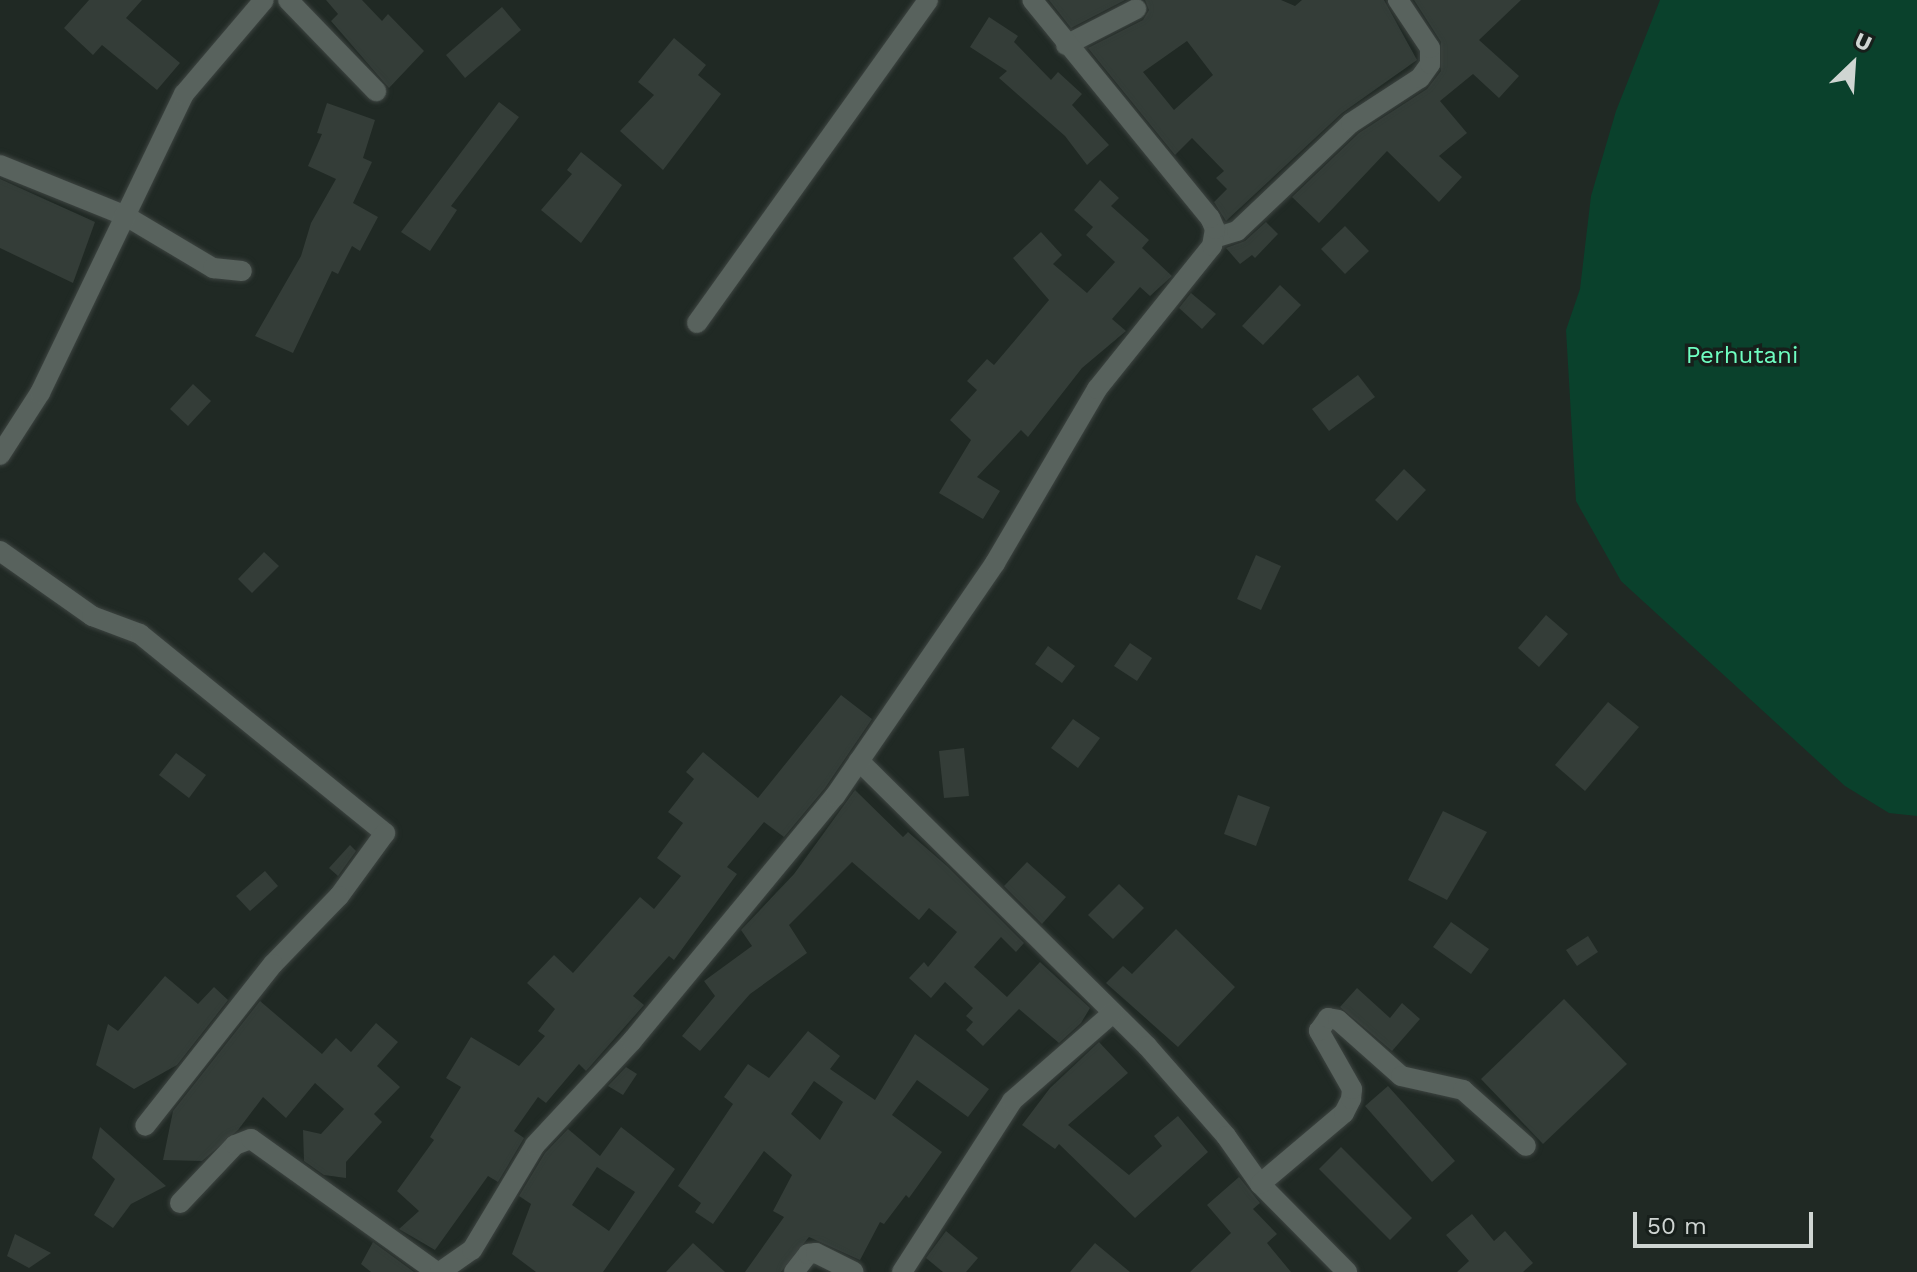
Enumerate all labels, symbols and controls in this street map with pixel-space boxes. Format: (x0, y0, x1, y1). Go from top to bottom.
north arrow (1813, 24, 1893, 104)
text: U (1851, 27, 1876, 56)
park label: Perhutani (1686, 342, 1798, 370)
scale bar (1637, 1196, 1817, 1246)
text: 50 m (1647, 1212, 1707, 1240)

